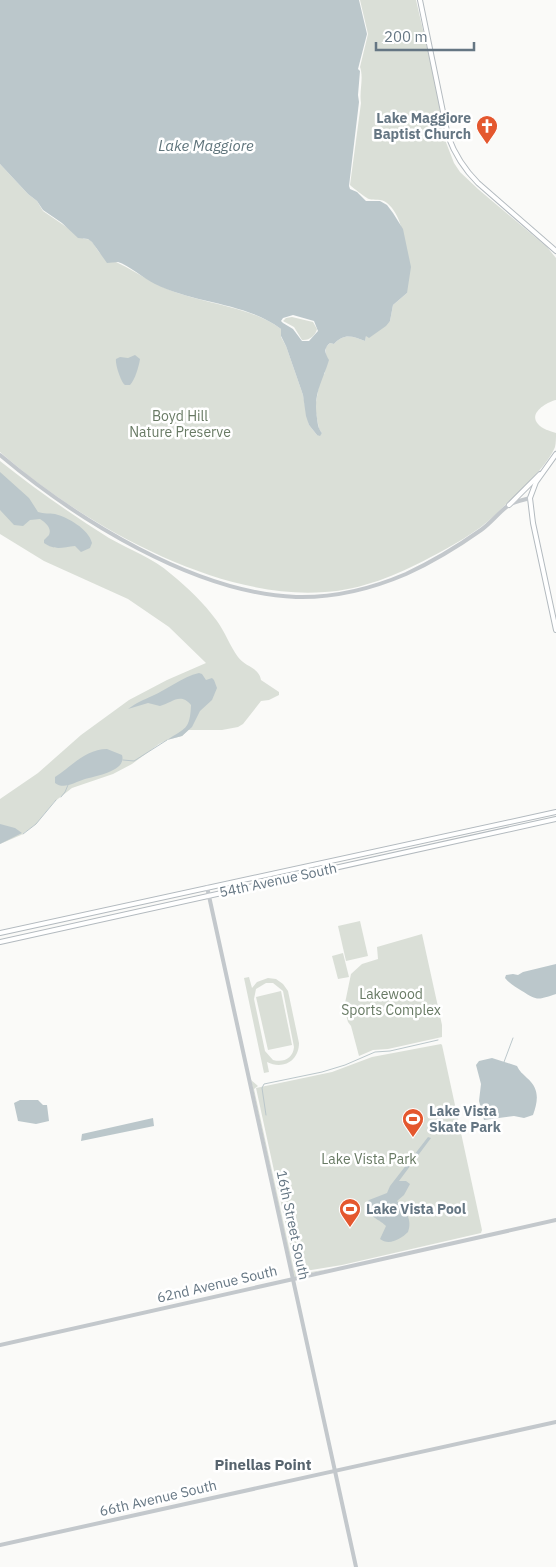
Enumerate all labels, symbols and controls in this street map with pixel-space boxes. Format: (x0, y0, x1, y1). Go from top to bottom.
scale bar (376, 20, 474, 52)
text: 200 m (384, 27, 428, 46)
place label: Lake Maggiore Baptist Church (373, 109, 471, 143)
church icon: Lake Maggiore Baptist Church (475, 114, 499, 145)
water label: Lake Maggiore (158, 136, 254, 155)
park label: Boyd Hill Nature Preserve (129, 407, 231, 441)
street label: 54th Avenue South (218, 859, 338, 901)
park label: Lakewood Sports Complex (341, 985, 441, 1019)
place label: Lake Vista Skate Park (429, 1102, 502, 1136)
sports icon: Lake Vista Skate Park (401, 1107, 425, 1138)
park label: Lake Vista Park (321, 1150, 417, 1168)
street label: 16th Street South (273, 1169, 313, 1281)
sports icon: Lake Vista Pool (338, 1197, 362, 1228)
place label: Lake Vista Pool (366, 1200, 466, 1218)
street label: 62nd Avenue South (155, 1261, 279, 1307)
district label: Pinellas Point (214, 1455, 312, 1474)
street label: 66th Avenue South (98, 1476, 218, 1520)

